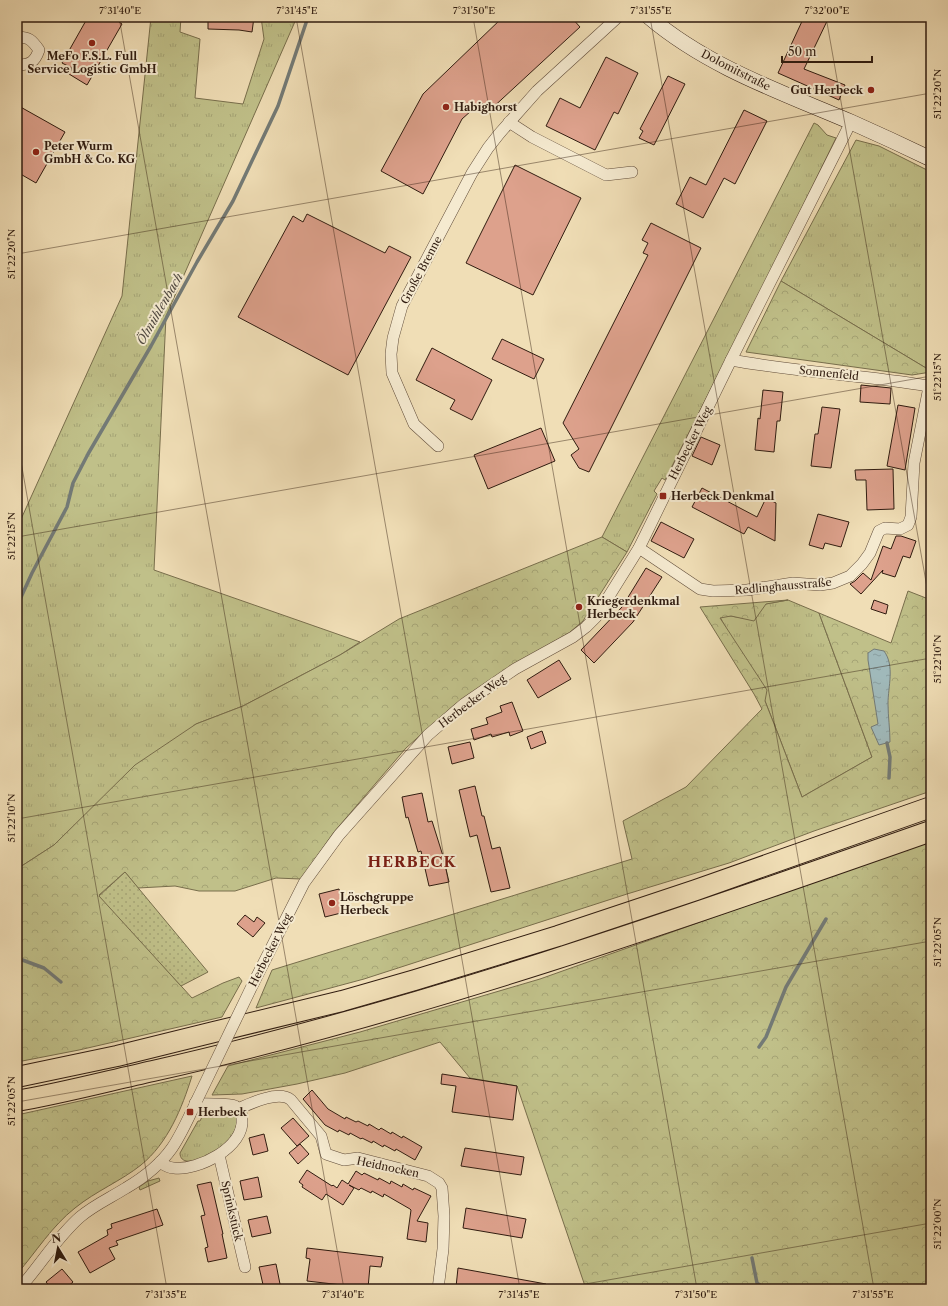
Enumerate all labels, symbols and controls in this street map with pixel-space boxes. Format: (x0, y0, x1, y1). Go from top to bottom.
text: 7°31'40"E (99, 4, 141, 17)
text: 7°31'45"E (276, 4, 318, 17)
text: 7°31'50"E (453, 4, 495, 17)
text: 7°31'55"E (630, 4, 672, 17)
text: 7°32'00"E (805, 4, 850, 17)
marker: MeFo F.S.L. Full Service Logistic GmbH (87, 38, 97, 48)
scale bar (782, 38, 872, 64)
text: 50 m (788, 44, 817, 59)
street label: Dolomitstraße (699, 47, 773, 93)
place label: MeFo F.S.L. Full Service Logistic GmbH (27, 49, 157, 76)
text: 51°22'20"N (931, 69, 944, 119)
place label: Gut Herbeck (790, 83, 864, 97)
marker: Gut Herbeck (866, 85, 876, 95)
place label: Habighorst (454, 100, 518, 114)
marker: Habighorst (441, 102, 451, 112)
place label: Peter Wurm GmbH & Co. KG (44, 139, 136, 166)
marker: Peter Wurm GmbH & Co. KG (31, 147, 41, 157)
text: 51°22'20"N (5, 229, 18, 279)
street label: Große Brenne (397, 234, 445, 306)
water label: Ölmühlenbach (132, 270, 186, 347)
text: 51°22'15"N (931, 353, 944, 401)
street label: Sonnenfeld (798, 363, 860, 383)
street label: Herbecker Weg (665, 404, 715, 482)
place label: Herbeck Denkmal (671, 489, 775, 503)
marker: Herbeck Denkmal (658, 491, 668, 501)
text: 51°22'15"N (5, 512, 18, 560)
street label: Redlinghausstraße (734, 575, 832, 597)
place label: Kriegerdenkmal Herbeck (587, 594, 680, 621)
marker: Kriegerdenkmal Herbeck (574, 602, 584, 612)
text: 51°22'10"N (931, 635, 944, 684)
street label: Herbecker Weg (436, 671, 509, 731)
text: 51°22'10"N (5, 794, 18, 843)
district label: HERBECK (367, 852, 457, 871)
place label: Löschgruppe Herbeck (340, 890, 414, 917)
marker: Löschgruppe Herbeck (327, 898, 337, 908)
street label: Herbecker Weg (245, 911, 295, 989)
text: 51°22'05"N (931, 917, 944, 967)
text: 51°22'05"N (5, 1076, 18, 1126)
place label: Herbeck (198, 1105, 248, 1119)
marker: Herbeck (185, 1107, 195, 1117)
street label: Heidnocken (355, 1154, 421, 1180)
street label: Sprinkstück (218, 1179, 246, 1243)
text: 51°22'00"N (931, 1198, 944, 1250)
north arrow (38, 1228, 78, 1268)
text: N (50, 1230, 63, 1246)
text: 7°31'35"E (145, 1288, 187, 1301)
text: 7°31'40"E (322, 1288, 364, 1301)
text: 7°31'45"E (498, 1288, 540, 1301)
text: 7°31'50"E (675, 1288, 717, 1301)
text: 7°31'55"E (852, 1288, 894, 1301)

